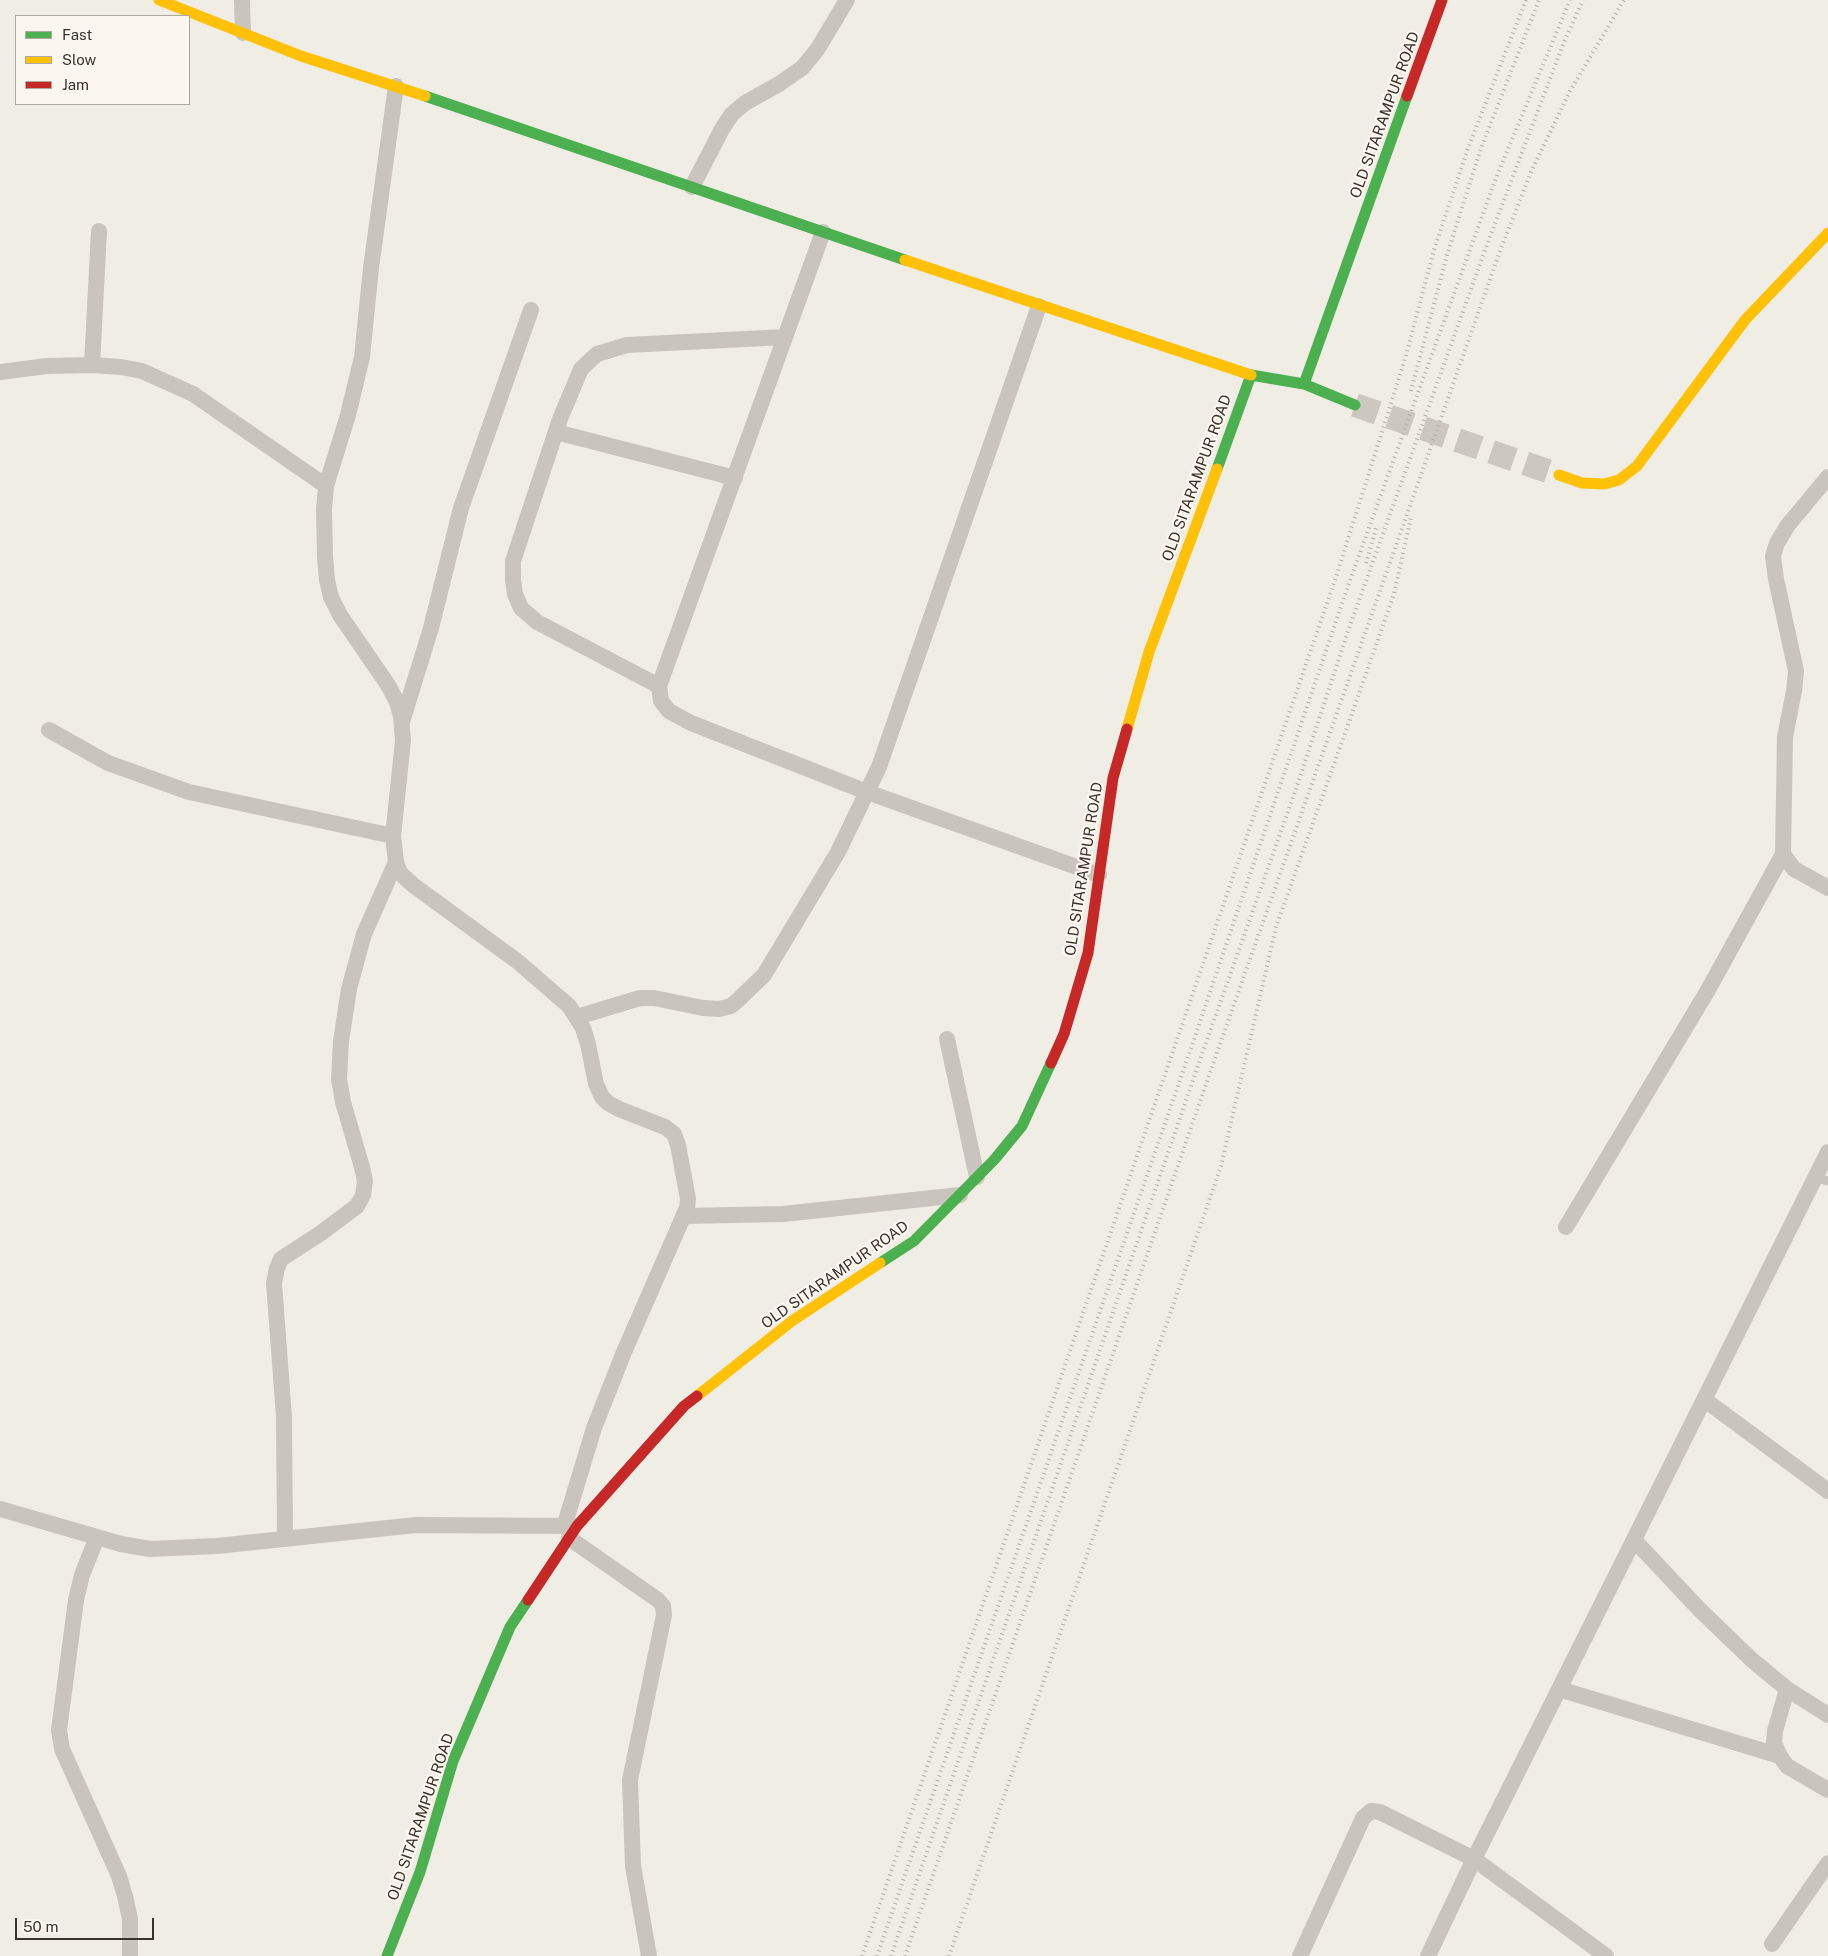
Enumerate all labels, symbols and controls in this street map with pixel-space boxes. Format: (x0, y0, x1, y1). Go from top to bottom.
legend (15, 15, 190, 105)
text: Fast (62, 26, 92, 43)
street label: OLD SITARAMPUR ROAD (1346, 29, 1424, 201)
text: Slow (62, 51, 96, 68)
text: Jam (62, 76, 89, 93)
street label: OLD SITARAMPUR ROAD (1158, 392, 1236, 564)
street label: OLD SITARAMPUR ROAD (1061, 781, 1107, 957)
street label: OLD SITARAMPUR ROAD (758, 1217, 912, 1333)
street label: OLD SITARAMPUR ROAD (384, 1731, 458, 1903)
scale bar (18, 1908, 156, 1940)
text: 50 m (23, 1918, 58, 1935)

